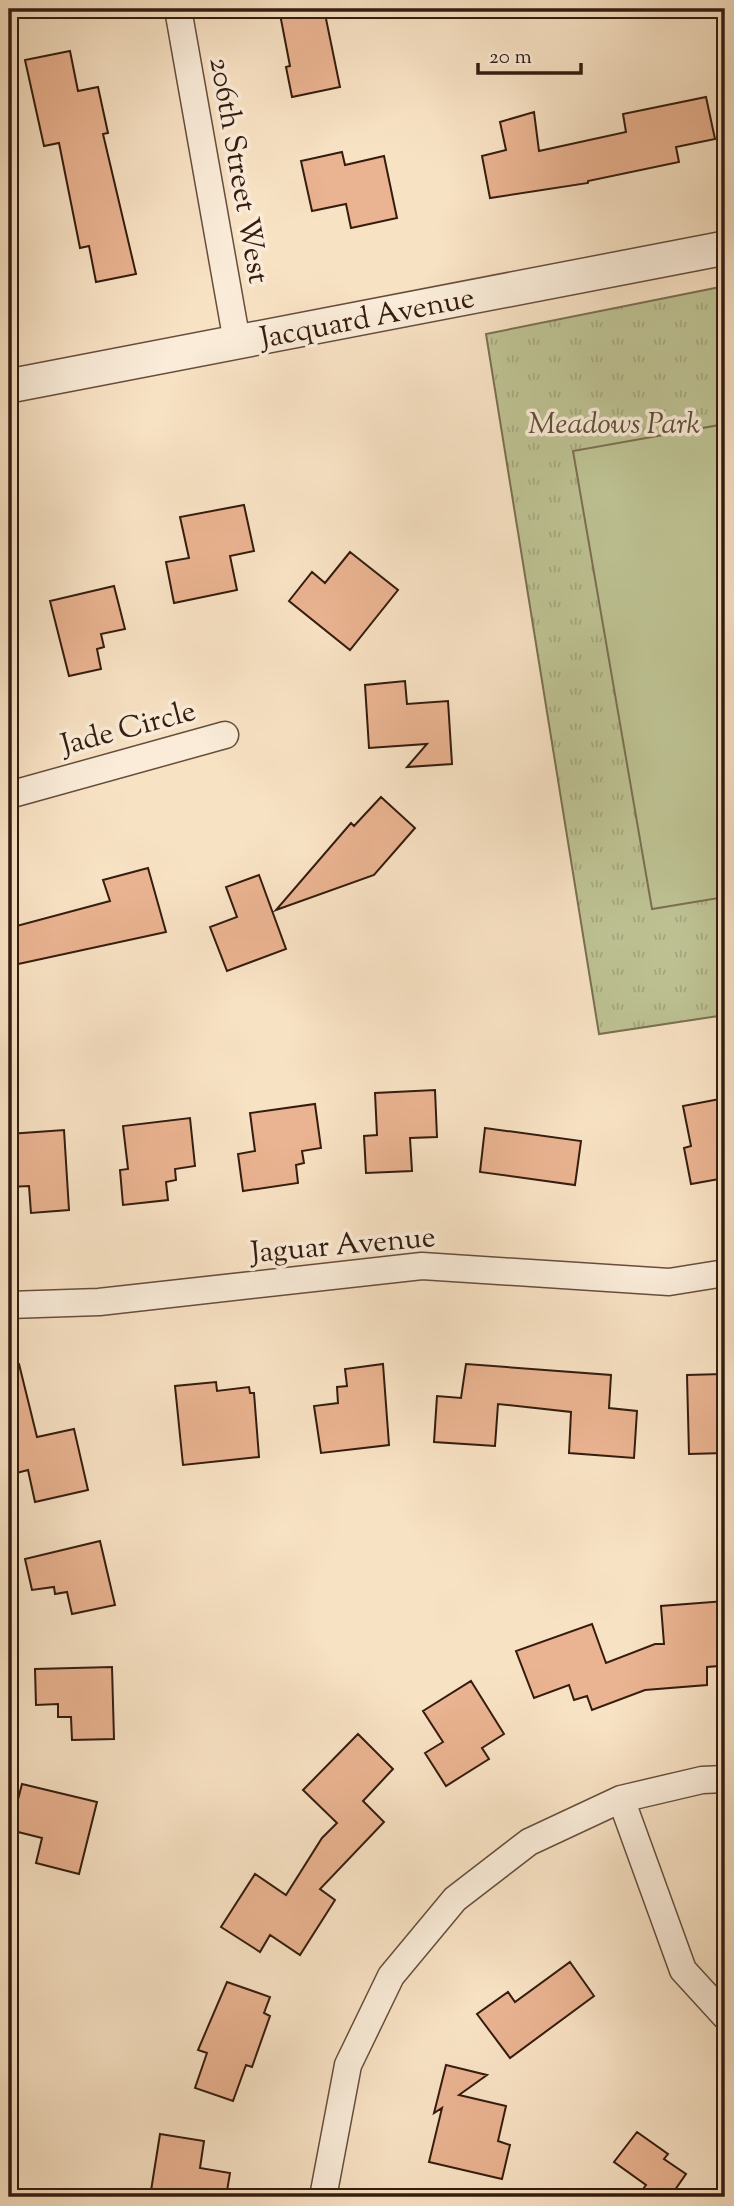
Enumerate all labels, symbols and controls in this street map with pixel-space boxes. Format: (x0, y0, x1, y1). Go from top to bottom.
scale bar (478, 32, 582, 76)
text: 20 m (489, 43, 532, 73)
street label: 206th Street West (196, 54, 279, 287)
street label: Jacquard Avenue (255, 278, 478, 362)
park label: Meadows Park (528, 404, 700, 447)
street label: Jade Circle (55, 691, 201, 769)
street label: Jaguar Avenue (247, 1217, 437, 1276)

